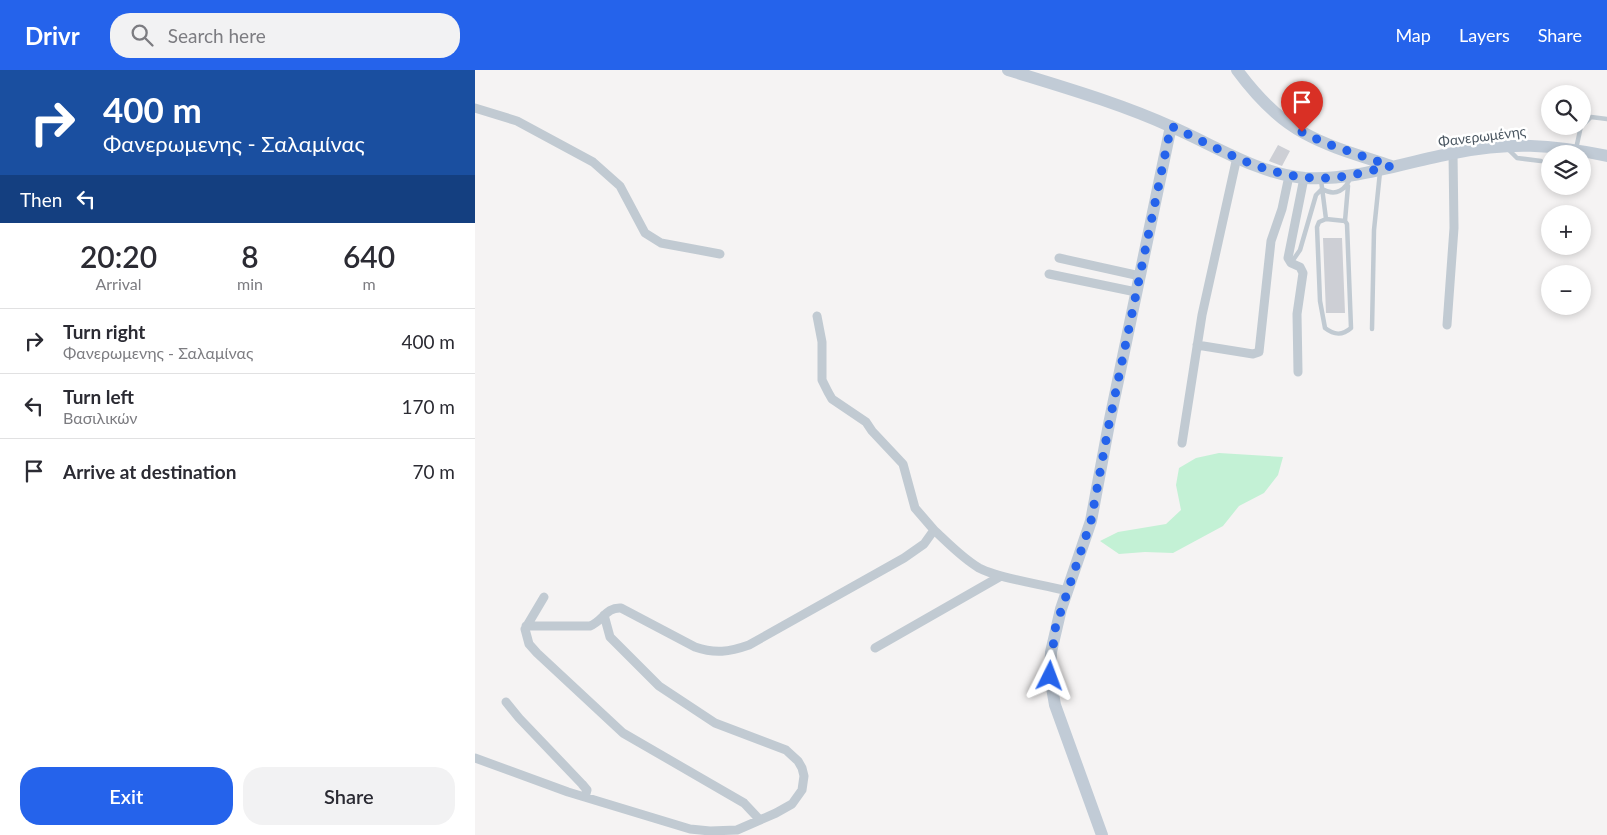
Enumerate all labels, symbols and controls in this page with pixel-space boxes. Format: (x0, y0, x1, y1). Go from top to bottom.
search box (110, 13, 460, 58)
text: Drivr (25, 21, 80, 50)
icon: search (128, 21, 156, 49)
text: Search here (168, 24, 266, 47)
text: Map (1395, 24, 1431, 46)
text: Layers (1459, 24, 1510, 46)
text: Share (1538, 24, 1582, 46)
pin (1281, 81, 1323, 132)
map controls (1541, 85, 1591, 315)
button: search (1541, 85, 1591, 135)
text: 400 m (103, 88, 202, 130)
icon: arrive (1288, 88, 1316, 116)
icon: right (20, 90, 85, 155)
street label: Φανερωμένης (1437, 122, 1527, 150)
text: Φανερωμενης - Σαλαμίνας (103, 130, 365, 157)
button: layers (1541, 145, 1591, 195)
icon: left (72, 185, 100, 213)
text: Then (20, 188, 62, 211)
button: + (1541, 205, 1591, 255)
text: 20:20 (80, 238, 157, 274)
text: 8 (241, 238, 259, 274)
text: 640 (343, 238, 395, 274)
button: − (1541, 265, 1591, 315)
text: Arrival (95, 274, 142, 293)
text: min (237, 274, 263, 293)
text: m (362, 274, 376, 293)
text: Turn right (63, 320, 145, 343)
icon: right (20, 327, 48, 355)
text: 400 m (401, 330, 455, 353)
text: Φανερωμενης - Σαλαμίνας (63, 343, 253, 362)
text: Turn left (63, 385, 134, 408)
icon: left (20, 392, 48, 420)
text: 170 m (401, 395, 455, 418)
text: Βασιλικών (63, 408, 138, 427)
icon: arrive (20, 457, 48, 485)
text: Arrive at destination (63, 460, 236, 483)
text: 70 m (412, 460, 455, 483)
position arrow (1023, 649, 1075, 701)
button: Exit (20, 767, 233, 825)
button: Share (243, 767, 455, 825)

